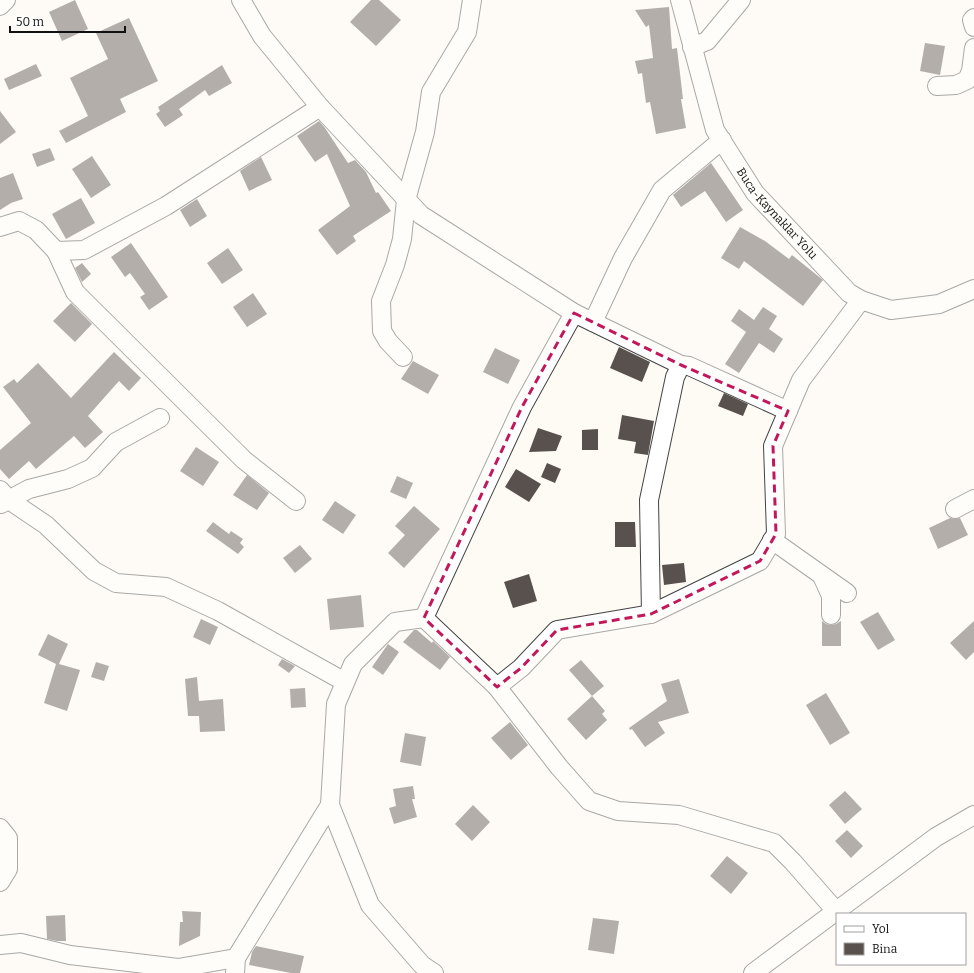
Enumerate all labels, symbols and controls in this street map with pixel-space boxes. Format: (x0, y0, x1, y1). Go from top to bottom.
scale bar (10, 8, 125, 34)
text: 50 m (16, 15, 45, 29)
street label: Buca-Kaynaklar Yolu (734, 165, 821, 262)
legend (836, 913, 966, 965)
text: Yol (872, 922, 890, 936)
text: Bina (872, 942, 898, 956)

